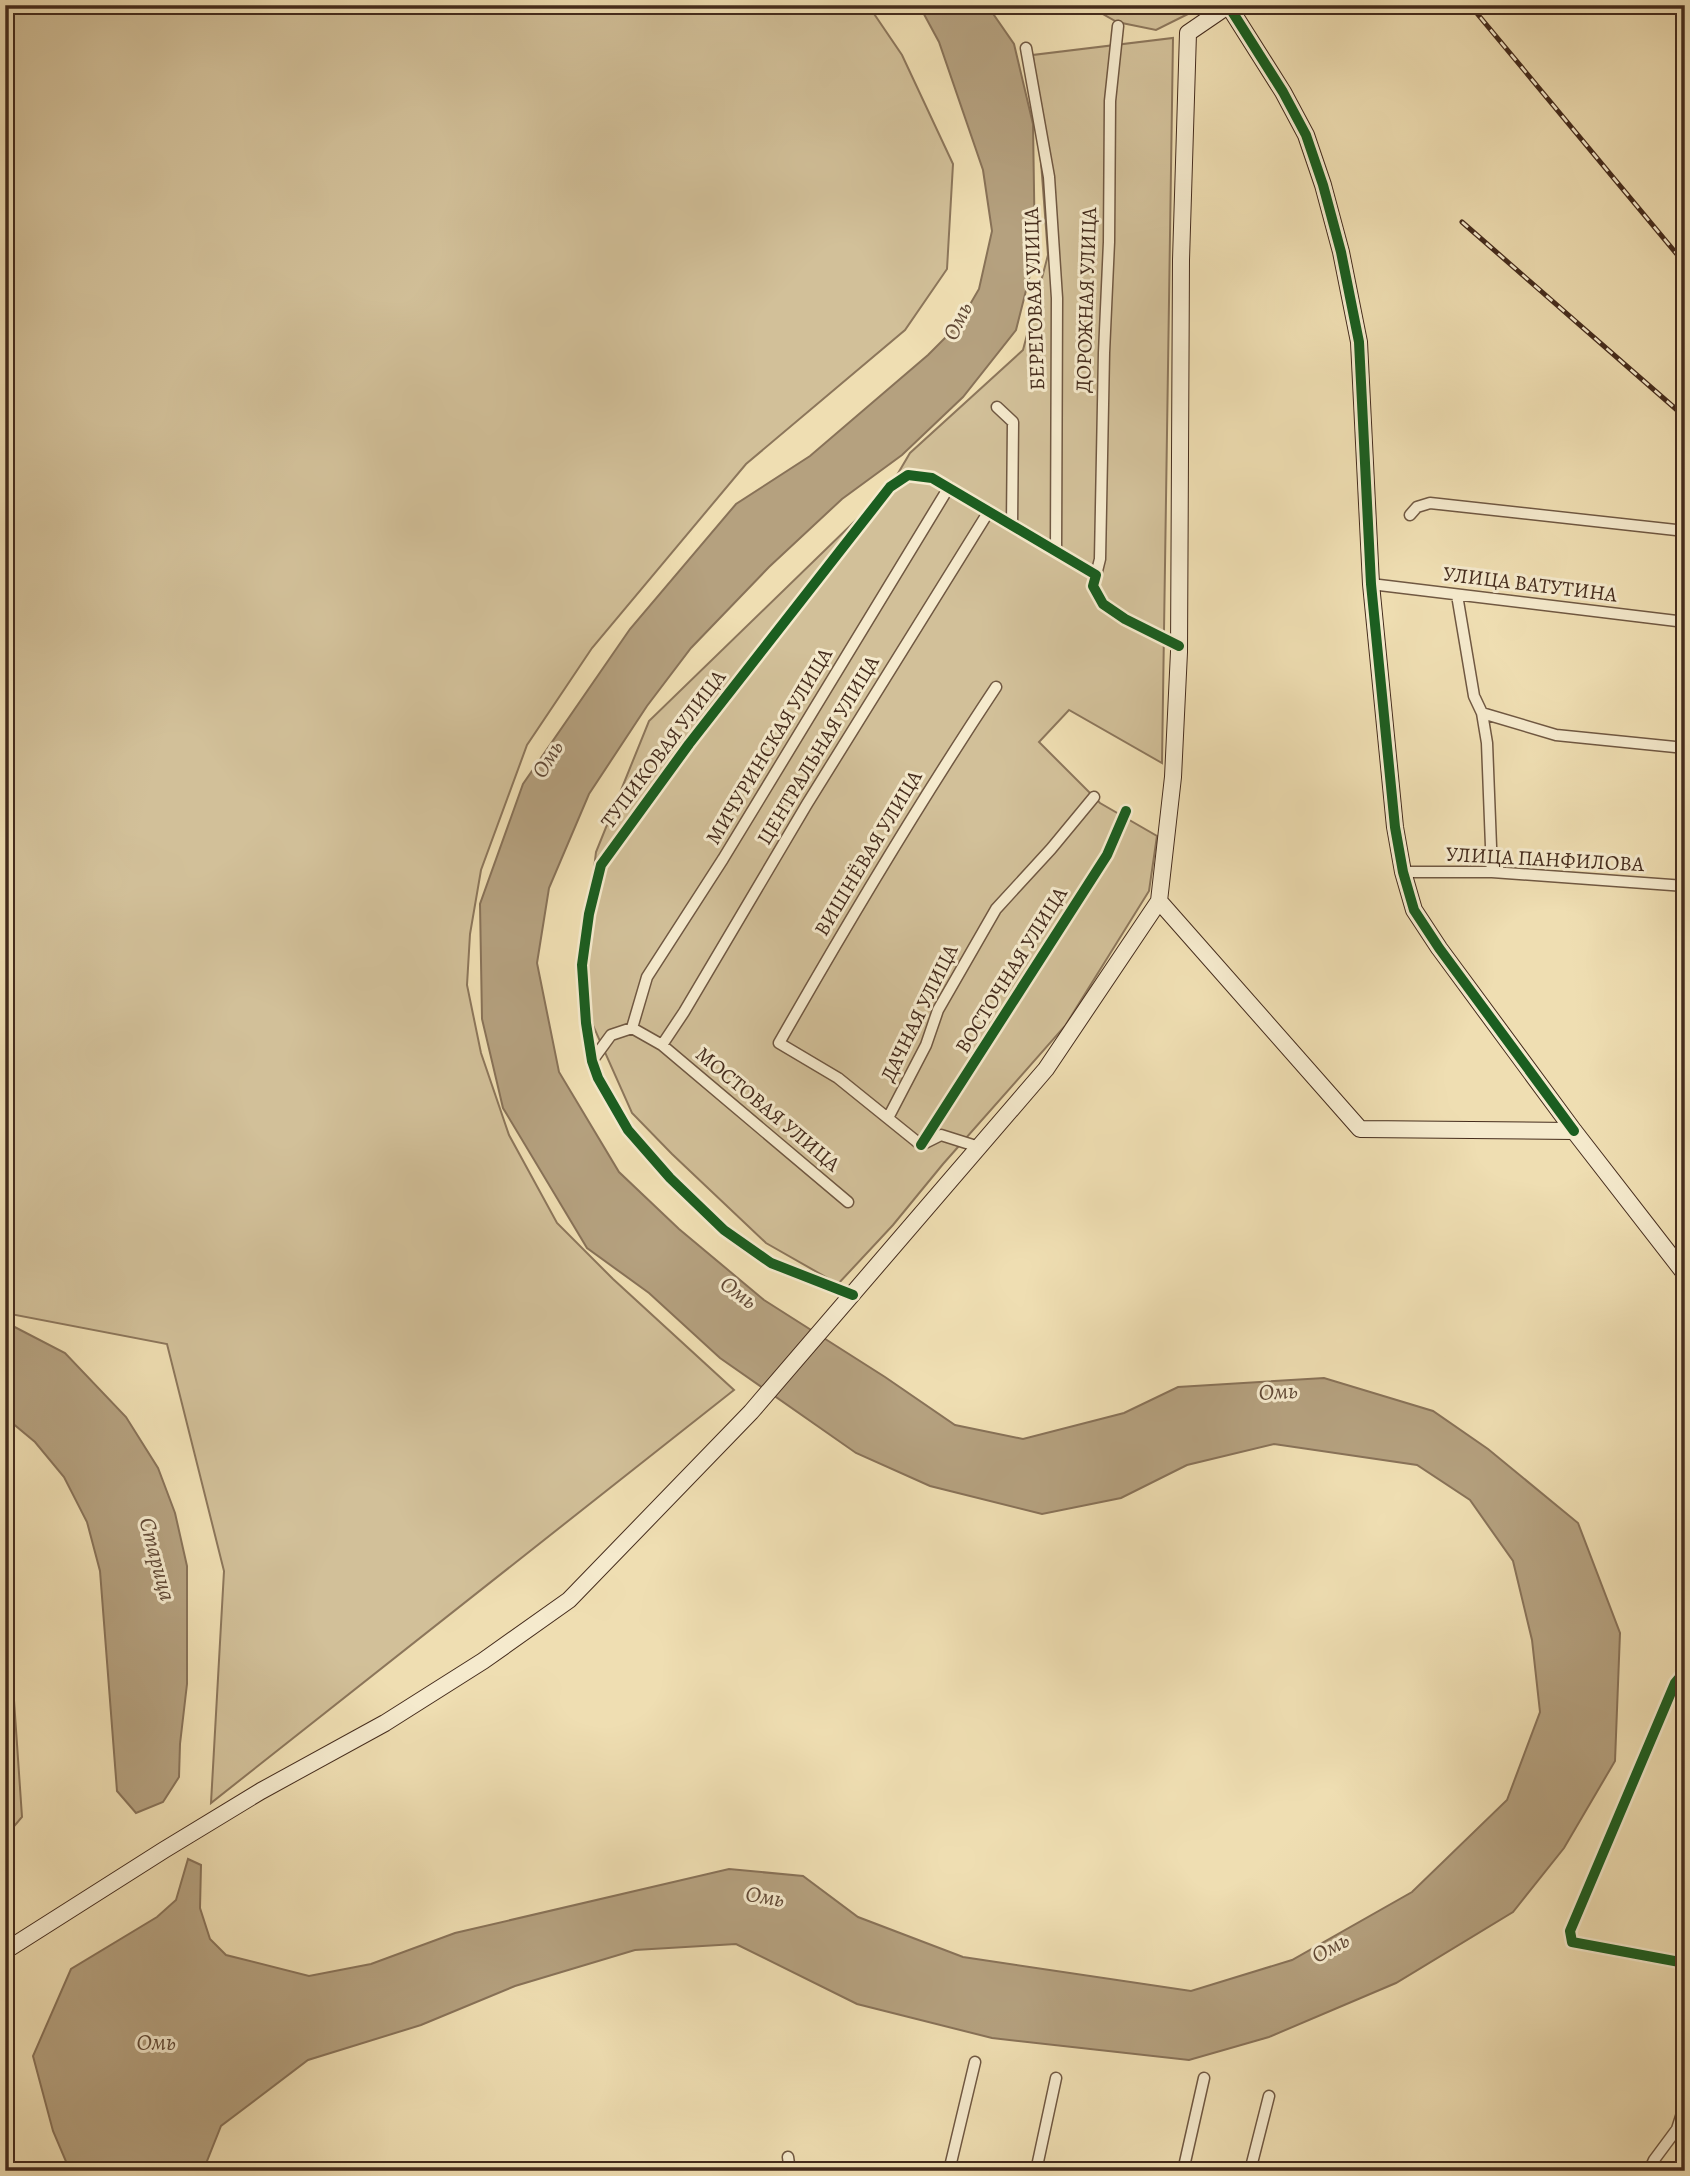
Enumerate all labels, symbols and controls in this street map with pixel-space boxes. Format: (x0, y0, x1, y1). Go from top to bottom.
street label: БЕРЕГОВАЯ УЛИЦА (1017, 206, 1051, 391)
street label: ДОРОЖНАЯ УЛИЦА (1069, 206, 1103, 393)
water label: Омь (935, 297, 980, 346)
street label: УЛИЦА ВАТУТИНА (1441, 559, 1619, 609)
street label: МИЧУРИНСКАЯ УЛИЦА (699, 642, 839, 850)
street label: ЦЕНТРАЛЬНАЯ УЛИЦА (750, 650, 886, 850)
street label: ТУПИКОВАЯ УЛИЦА (594, 663, 732, 834)
water label: Омь (524, 734, 571, 784)
street label: ВИШНЁВАЯ УЛИЦА (807, 764, 929, 941)
street label: УЛИЦА ПАНФИЛОВА (1445, 840, 1646, 878)
street label: ВОСТОЧНАЯ УЛИЦА (948, 881, 1074, 1059)
street label: ДАЧНАЯ УЛИЦА (874, 939, 965, 1086)
street label: МОСТОВАЯ УЛИЦА (690, 1040, 847, 1178)
water label: Омь (714, 1268, 764, 1317)
water label: Омь (1258, 1375, 1299, 1408)
water label: Старица (131, 1514, 184, 1605)
water label: Омь (743, 1878, 787, 1915)
water label: Омь (1306, 1924, 1355, 1970)
water label: Омь (137, 2027, 176, 2058)

